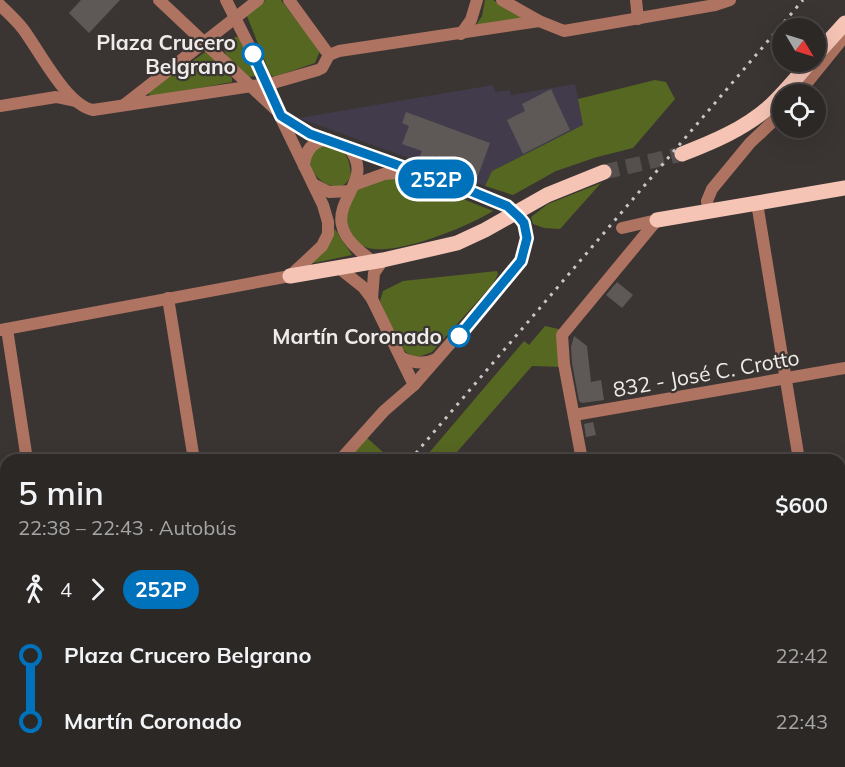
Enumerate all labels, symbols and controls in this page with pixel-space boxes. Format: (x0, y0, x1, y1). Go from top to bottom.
north arrow (772, 18, 826, 72)
map controls (772, 18, 826, 138)
place label: Plaza Crucero Belgrano (96, 29, 236, 79)
marker: Plaza Crucero Belgrano (242, 43, 264, 65)
button: locate (772, 84, 826, 138)
line badge: 252P (394, 160, 478, 198)
text: 252P (410, 166, 462, 192)
place label: Martín Coronado (272, 323, 442, 349)
marker: Martín Coronado (448, 325, 470, 347)
street label: 832 - José C. Crotto (611, 344, 801, 402)
text: 5 min (18, 472, 104, 513)
text: $600 (775, 491, 828, 519)
text: 22:38 – 22:43 · Autobús (18, 515, 237, 540)
icon: walk (18, 573, 51, 606)
icon: forward (81, 573, 114, 606)
text: 252P (135, 576, 187, 602)
text: 4 (60, 577, 72, 602)
text: Plaza Crucero Belgrano (64, 641, 312, 669)
text: 22:42 (775, 643, 828, 668)
text: Martín Coronado (64, 707, 242, 735)
text: 22:43 (775, 709, 828, 734)

